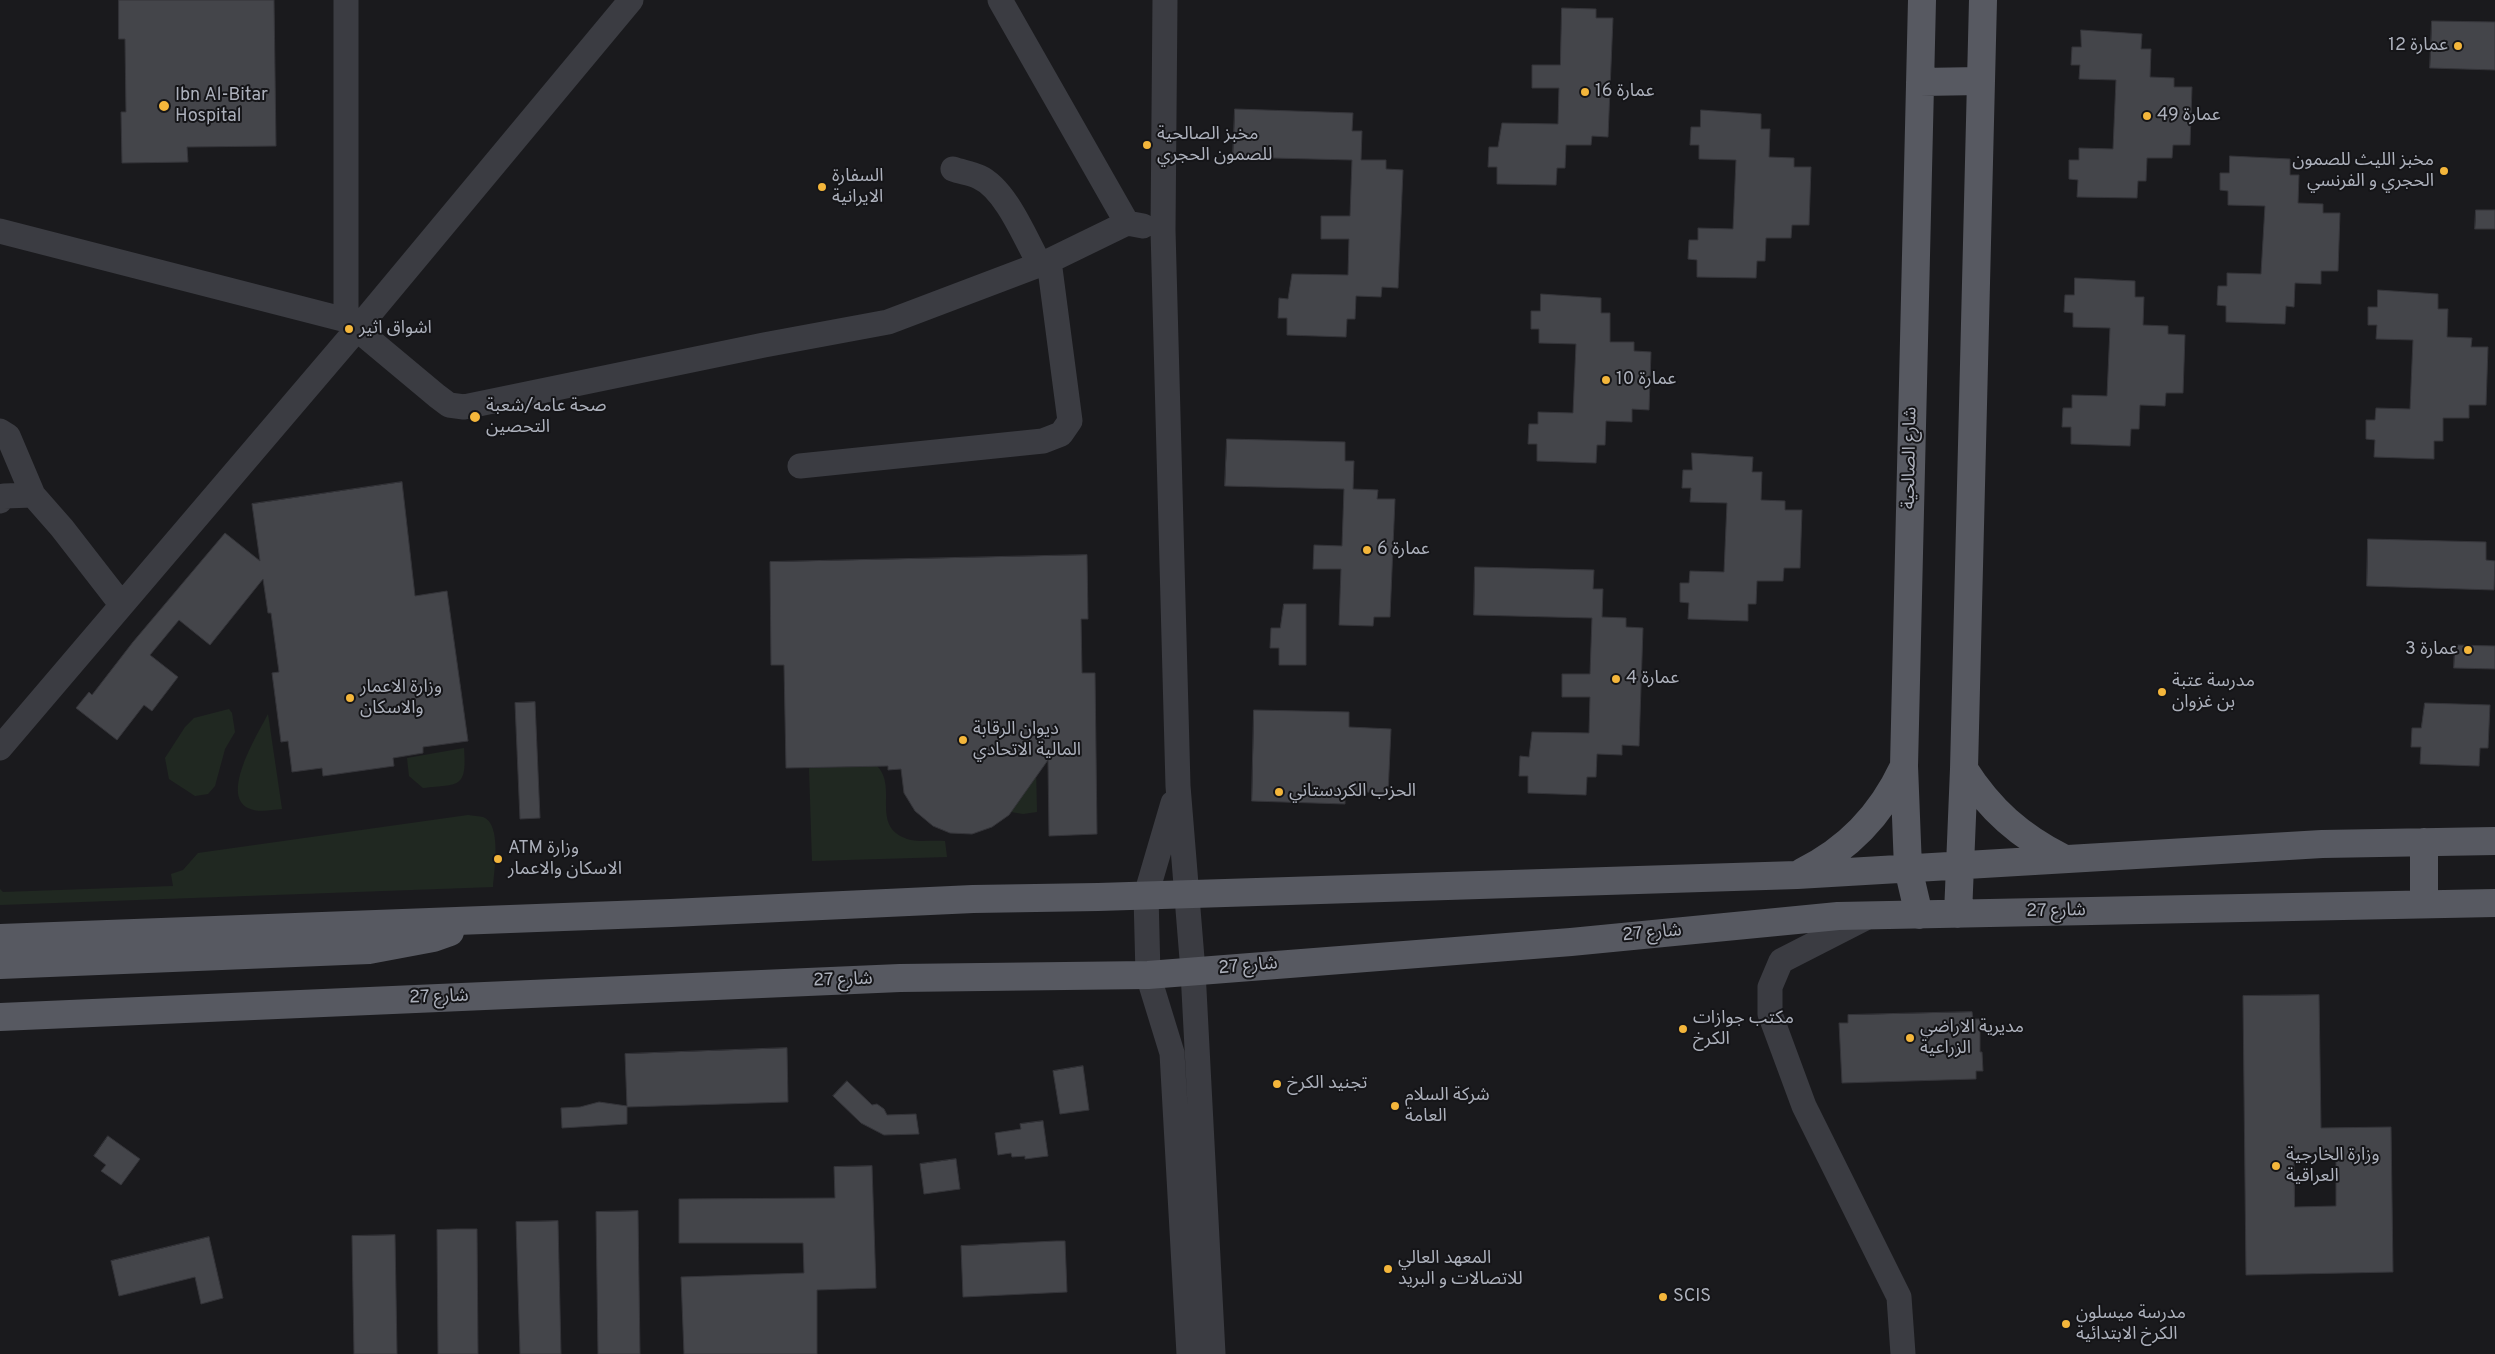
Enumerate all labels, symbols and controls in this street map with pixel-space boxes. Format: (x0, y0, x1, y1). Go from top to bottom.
place label: عمارة 12 (2388, 35, 2448, 57)
marker: عمارة 12 (2452, 40, 2464, 52)
place label: عمارة 16 (1595, 81, 1655, 103)
place label: Ibn Al-Bitar Hospital (175, 85, 268, 128)
marker: عمارة 16 (1579, 86, 1591, 98)
marker: Ibn Al-Bitar Hospital (157, 99, 171, 113)
place label: عمارة 49 (2157, 105, 2221, 127)
marker: عمارة 49 (2141, 110, 2153, 122)
place label: مخبز الصالحية للصمون الحجري (1157, 124, 1272, 166)
marker: مخبز الصالحية للصمون الحجري (1141, 139, 1153, 151)
place label: مخبز الليث للصمون الحجري و الفرنسي (2292, 150, 2434, 192)
marker: مخبز الليث للصمون الحجري و الفرنسي (2438, 165, 2450, 177)
place label: السفارة الايرانية (832, 166, 884, 208)
marker: السفارة الايرانية (816, 181, 828, 193)
place label: اشواق اثير (359, 318, 432, 340)
marker: اشواق اثير (343, 323, 355, 335)
place label: عمارة 10 (1616, 369, 1676, 391)
marker: عمارة 10 (1600, 374, 1612, 386)
place label: صحة عامه/شعبة التحصين (486, 396, 606, 438)
street label: شارع الصالحية (1899, 407, 1923, 509)
marker: صحة عامه/شعبة التحصين (468, 410, 482, 424)
place label: عمارة 6 (1377, 539, 1430, 561)
marker: عمارة 6 (1361, 544, 1373, 556)
place label: عمارة 3 (2405, 639, 2458, 661)
marker: عمارة 3 (2462, 644, 2474, 656)
place label: عمارة 4 (1626, 668, 1679, 690)
place label: مدرسة عتبة بن غزوان (2172, 671, 2255, 714)
marker: عمارة 4 (1610, 673, 1622, 685)
place label: وزارة الاعمار والاسكان (360, 677, 442, 720)
marker: مدرسة عتبة بن غزوان (2156, 686, 2168, 698)
marker: وزارة الاعمار والاسكان (344, 692, 356, 704)
place label: ديوان الرقابة المالية الاتحادي (973, 719, 1081, 762)
marker: ديوان الرقابة المالية الاتحادي (957, 734, 969, 746)
place label: الحزب الكردستاني (1289, 781, 1416, 803)
marker: الحزب الكردستاني (1273, 786, 1285, 798)
place label: ATM وزارة الاسكان والاعمار (508, 838, 622, 881)
marker: ATM وزارة الاسكان والاعمار (492, 853, 504, 865)
street label: شارع 27 (2026, 901, 2086, 923)
street label: شارع 27 (1621, 921, 1683, 947)
street label: شارع 27 (1217, 954, 1279, 980)
street label: شارع 27 (813, 969, 873, 993)
street label: شارع 27 (409, 986, 469, 1010)
place label: مكتب جوازات الكرخ (1693, 1008, 1794, 1050)
place label: مديرية الاراضي الزراعية (1920, 1017, 2024, 1060)
marker: مكتب جوازات الكرخ (1677, 1023, 1689, 1035)
marker: مديرية الاراضي الزراعية (1904, 1032, 1916, 1044)
place label: تجنيد الكرخ (1287, 1073, 1367, 1095)
marker: تجنيد الكرخ (1271, 1078, 1283, 1090)
place label: شركة السلام العامة (1405, 1085, 1490, 1128)
marker: شركة السلام العامة (1389, 1100, 1401, 1112)
place label: وزارة الخارجية العراقية (2286, 1145, 2380, 1188)
marker: وزارة الخارجية العراقية (2270, 1160, 2282, 1172)
place label: المعهد العالي للاتصالات و البريد (1398, 1248, 1523, 1290)
marker: المعهد العالي للاتصالات و البريد (1382, 1263, 1394, 1275)
place label: SCIS (1673, 1286, 1711, 1308)
marker: SCIS (1657, 1291, 1669, 1303)
place label: مدرسة ميسلون الكرخ الابتدائية (2076, 1303, 2186, 1346)
marker: مدرسة ميسلون الكرخ الابتدائية (2060, 1318, 2072, 1330)

